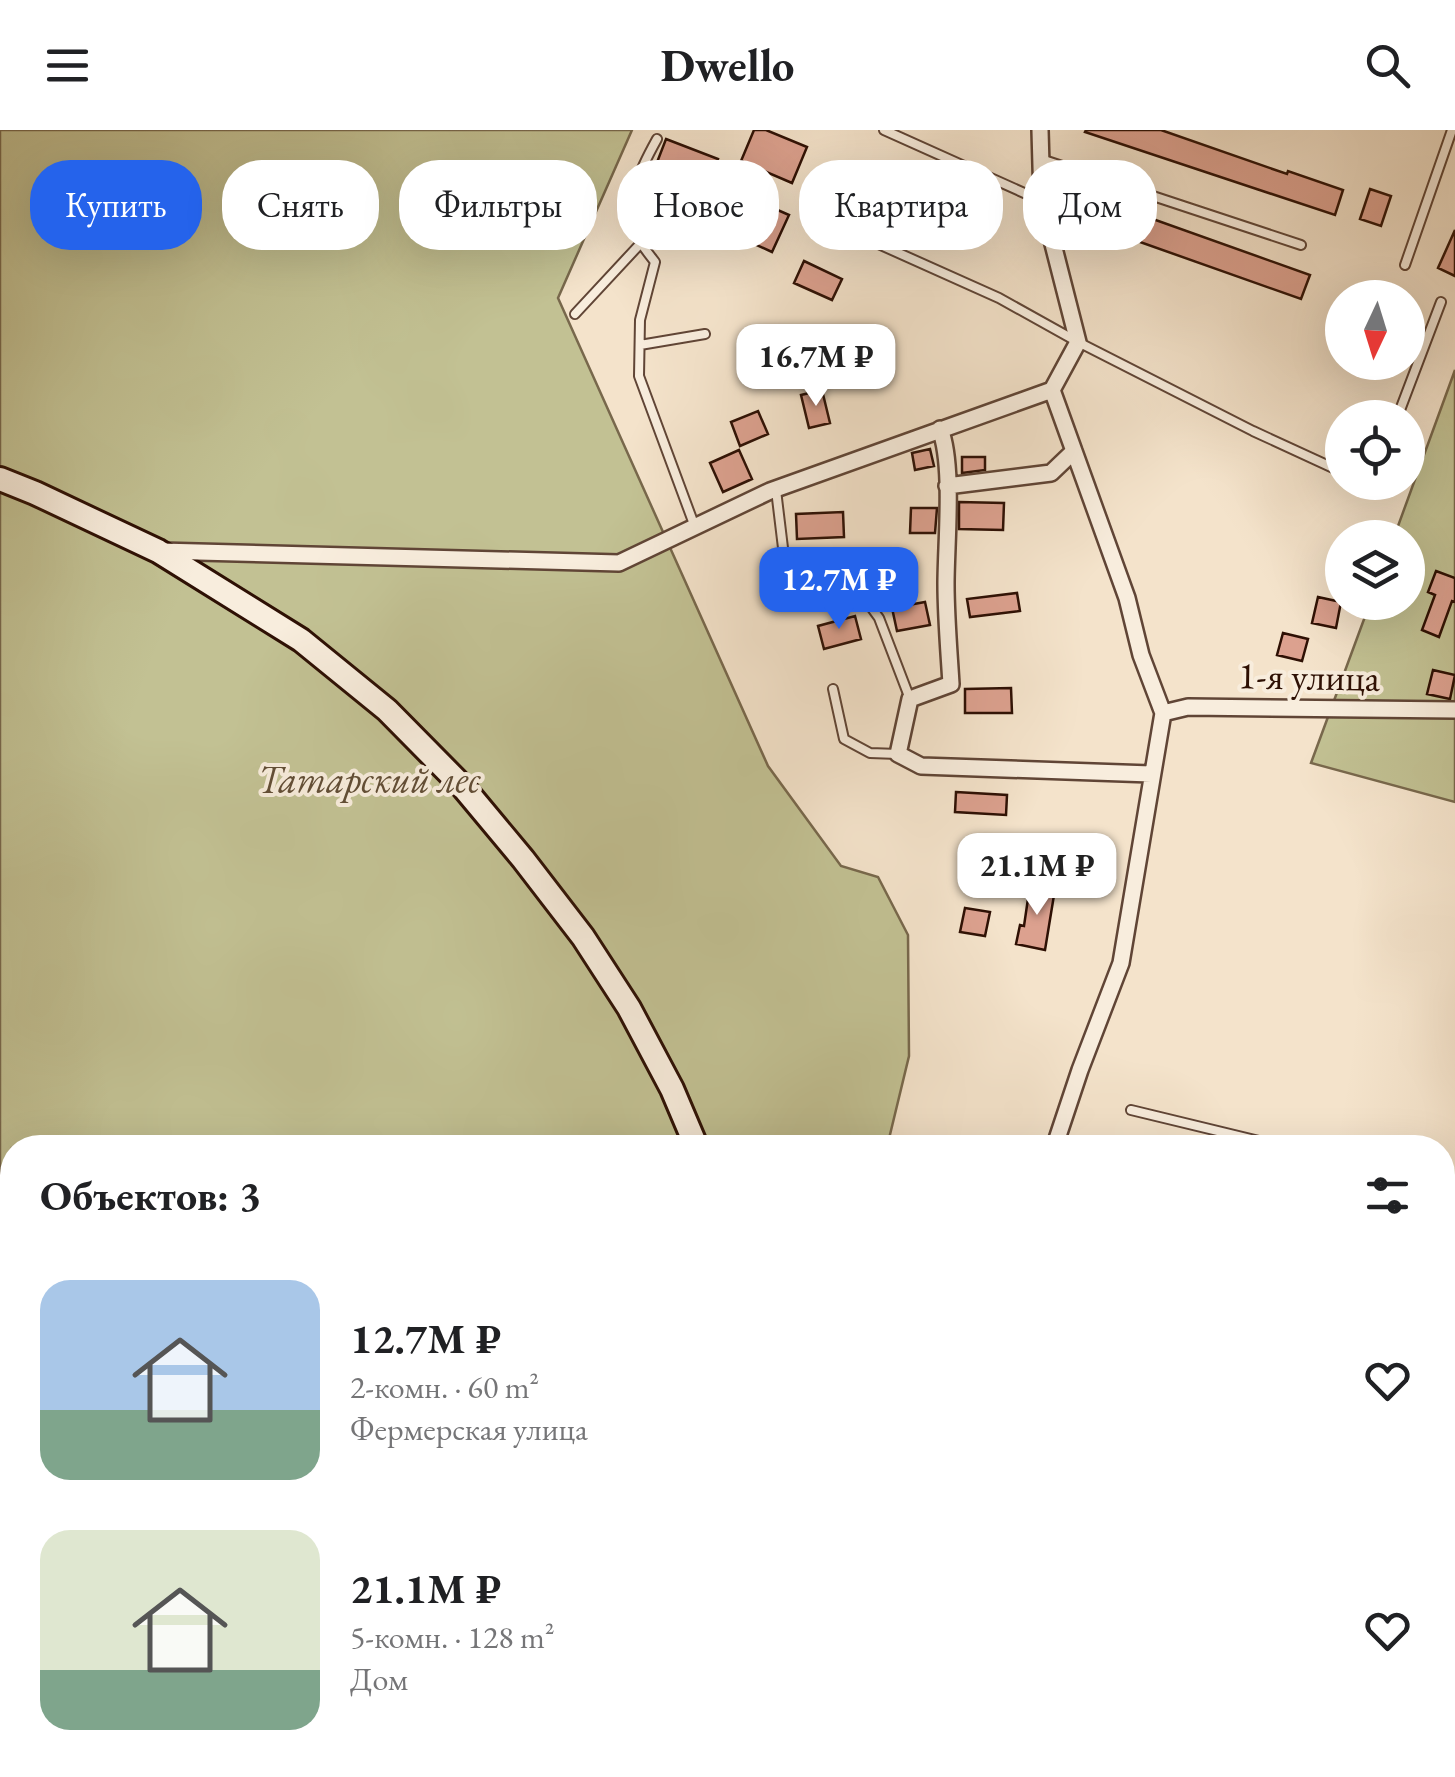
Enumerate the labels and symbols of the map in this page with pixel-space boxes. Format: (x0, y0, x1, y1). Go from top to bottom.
north arrow (1325, 280, 1425, 380)
pin: 16.7M ₽ (724, 324, 908, 409)
pin: 12.7M ₽ (747, 547, 931, 632)
street label: 1-я улица (1238, 650, 1381, 702)
park label: Татарский лес (258, 754, 481, 803)
pin: 21.1M ₽ (945, 833, 1129, 918)

